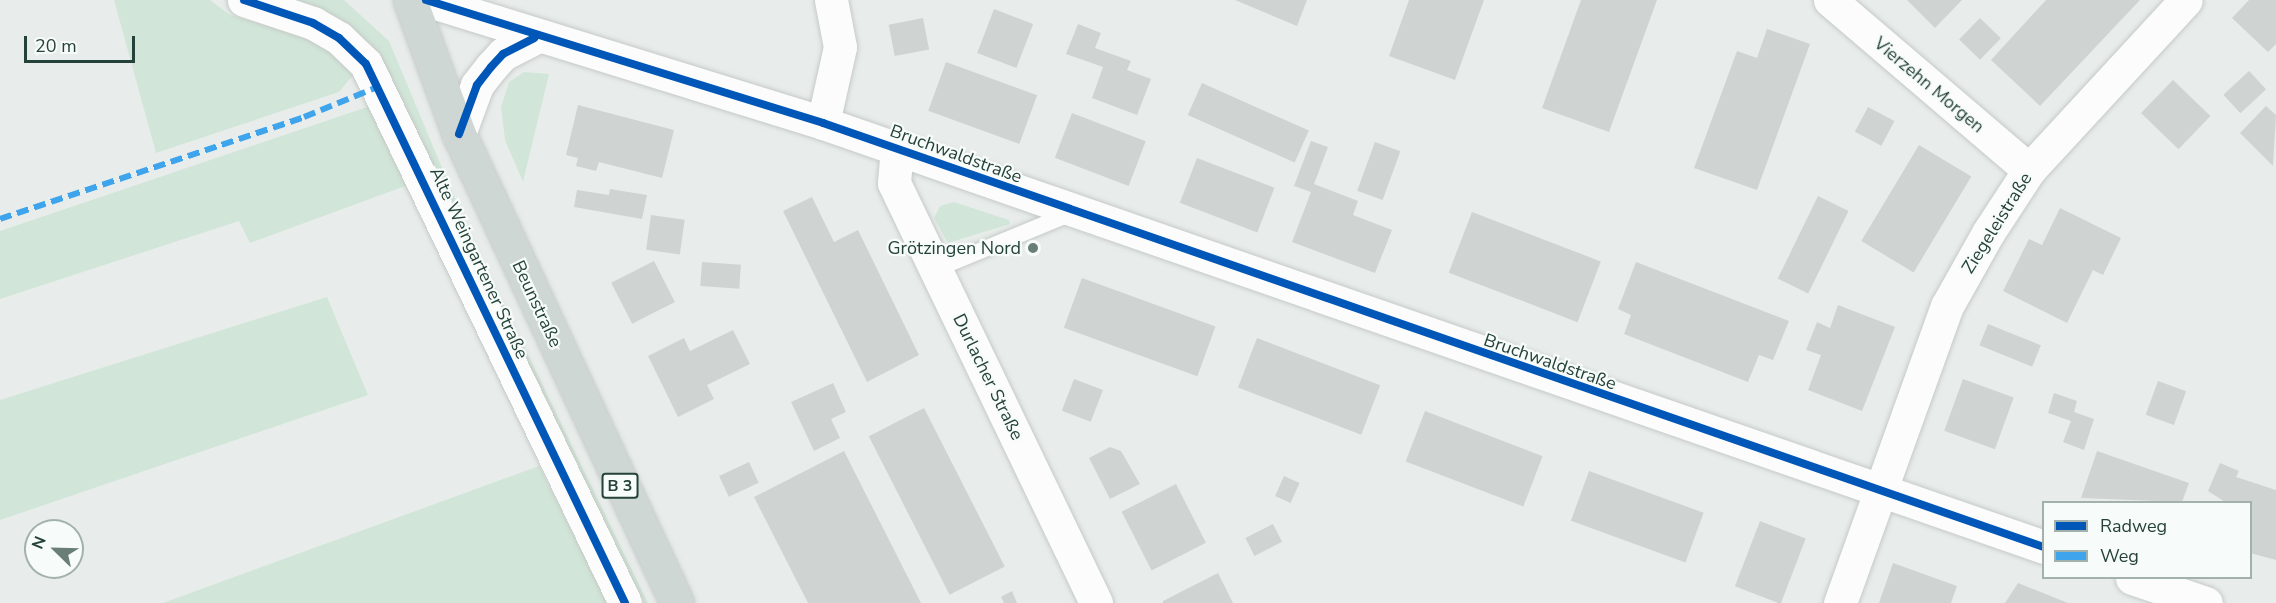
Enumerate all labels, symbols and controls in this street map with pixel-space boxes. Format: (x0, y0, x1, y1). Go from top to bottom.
scale bar (27, 24, 138, 62)
street label: Vierzehn Morgen (1869, 33, 1989, 137)
text: 20 m (35, 34, 77, 58)
street label: Bruchwaldstraße (887, 120, 1025, 188)
street label: Alte Weingartener Straße (425, 164, 533, 362)
street label: Ziegeleistraße (1957, 169, 2037, 277)
place label: Grötzingen Nord (888, 237, 1021, 259)
marker: Grötzingen Nord (1026, 241, 1040, 255)
street label: Beunstraße (507, 257, 567, 351)
street label: Durlacher Straße (948, 310, 1028, 444)
street label: Bruchwaldstraße (1481, 329, 1619, 395)
road number: B 3 (600, 473, 640, 499)
legend (2042, 501, 2252, 579)
text: Radweg (2100, 514, 2167, 538)
north arrow (24, 519, 84, 579)
text: N (27, 533, 52, 553)
text: Weg (2100, 544, 2139, 568)

